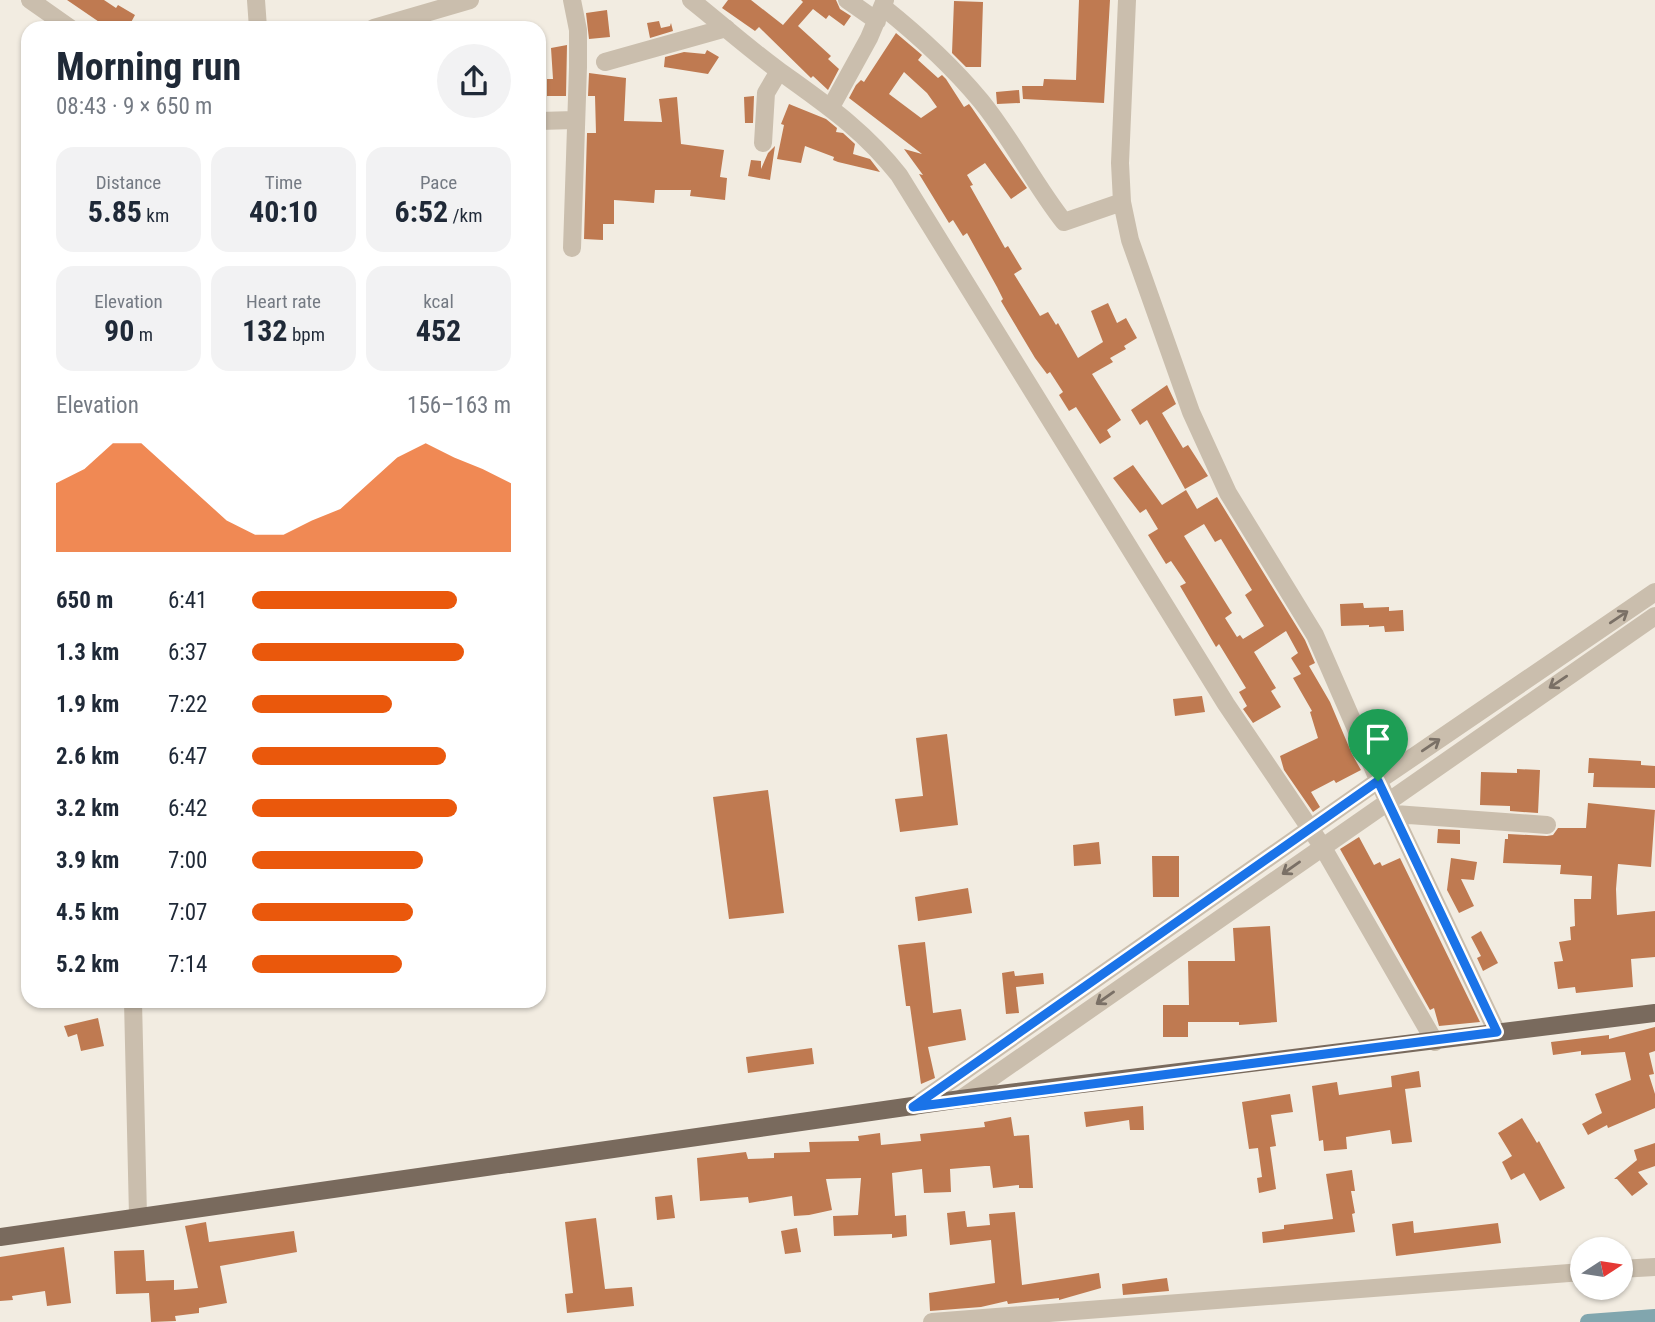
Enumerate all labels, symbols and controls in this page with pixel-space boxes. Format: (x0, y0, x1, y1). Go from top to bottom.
button: share (437, 44, 511, 118)
text: Morning run (56, 45, 241, 89)
text: 08:43 · 9 × 650 m (56, 93, 212, 120)
text: Distance (96, 171, 161, 194)
text: Time (265, 171, 302, 194)
text: Pace (420, 171, 457, 194)
text: 5.85 (88, 194, 142, 229)
text: 40:10 (249, 194, 318, 229)
text: 6:52 (395, 194, 448, 229)
text: km (142, 204, 169, 227)
text: /km (448, 204, 482, 227)
text: Elevation (94, 290, 163, 313)
text: Heart rate (246, 290, 321, 313)
text: kcal (423, 290, 454, 313)
text: 90 (104, 313, 134, 348)
text: 132 (242, 313, 288, 348)
text: 452 (416, 313, 461, 348)
text: m (134, 323, 153, 346)
text: bpm (288, 323, 325, 346)
text: Elevation (56, 392, 139, 419)
text: 156–163 m (407, 392, 511, 419)
text: 650 m (56, 587, 113, 614)
text: 6:41 (168, 587, 207, 614)
one-way arrow (1608, 610, 1628, 624)
text: 1.3 km (56, 639, 119, 666)
text: 6:37 (168, 639, 207, 666)
one-way arrow (1549, 675, 1568, 689)
text: 1.9 km (56, 691, 119, 718)
text: 7:22 (168, 691, 207, 718)
pin (1348, 709, 1408, 781)
icon: arrive (1359, 720, 1397, 758)
one-way arrow (1421, 738, 1440, 753)
text: 2.6 km (56, 743, 119, 770)
text: 6:47 (168, 743, 207, 770)
text: 3.2 km (56, 795, 119, 822)
text: 6:42 (168, 795, 207, 822)
text: 3.9 km (56, 847, 119, 874)
text: 7:00 (168, 847, 207, 874)
one-way arrow (1282, 861, 1301, 875)
text: 4.5 km (56, 899, 119, 926)
text: 7:07 (168, 899, 207, 926)
text: 5.2 km (56, 951, 119, 978)
text: 7:14 (168, 951, 207, 978)
one-way arrow (1096, 991, 1115, 1005)
north arrow (1570, 1237, 1633, 1300)
map controls (1570, 1237, 1633, 1300)

